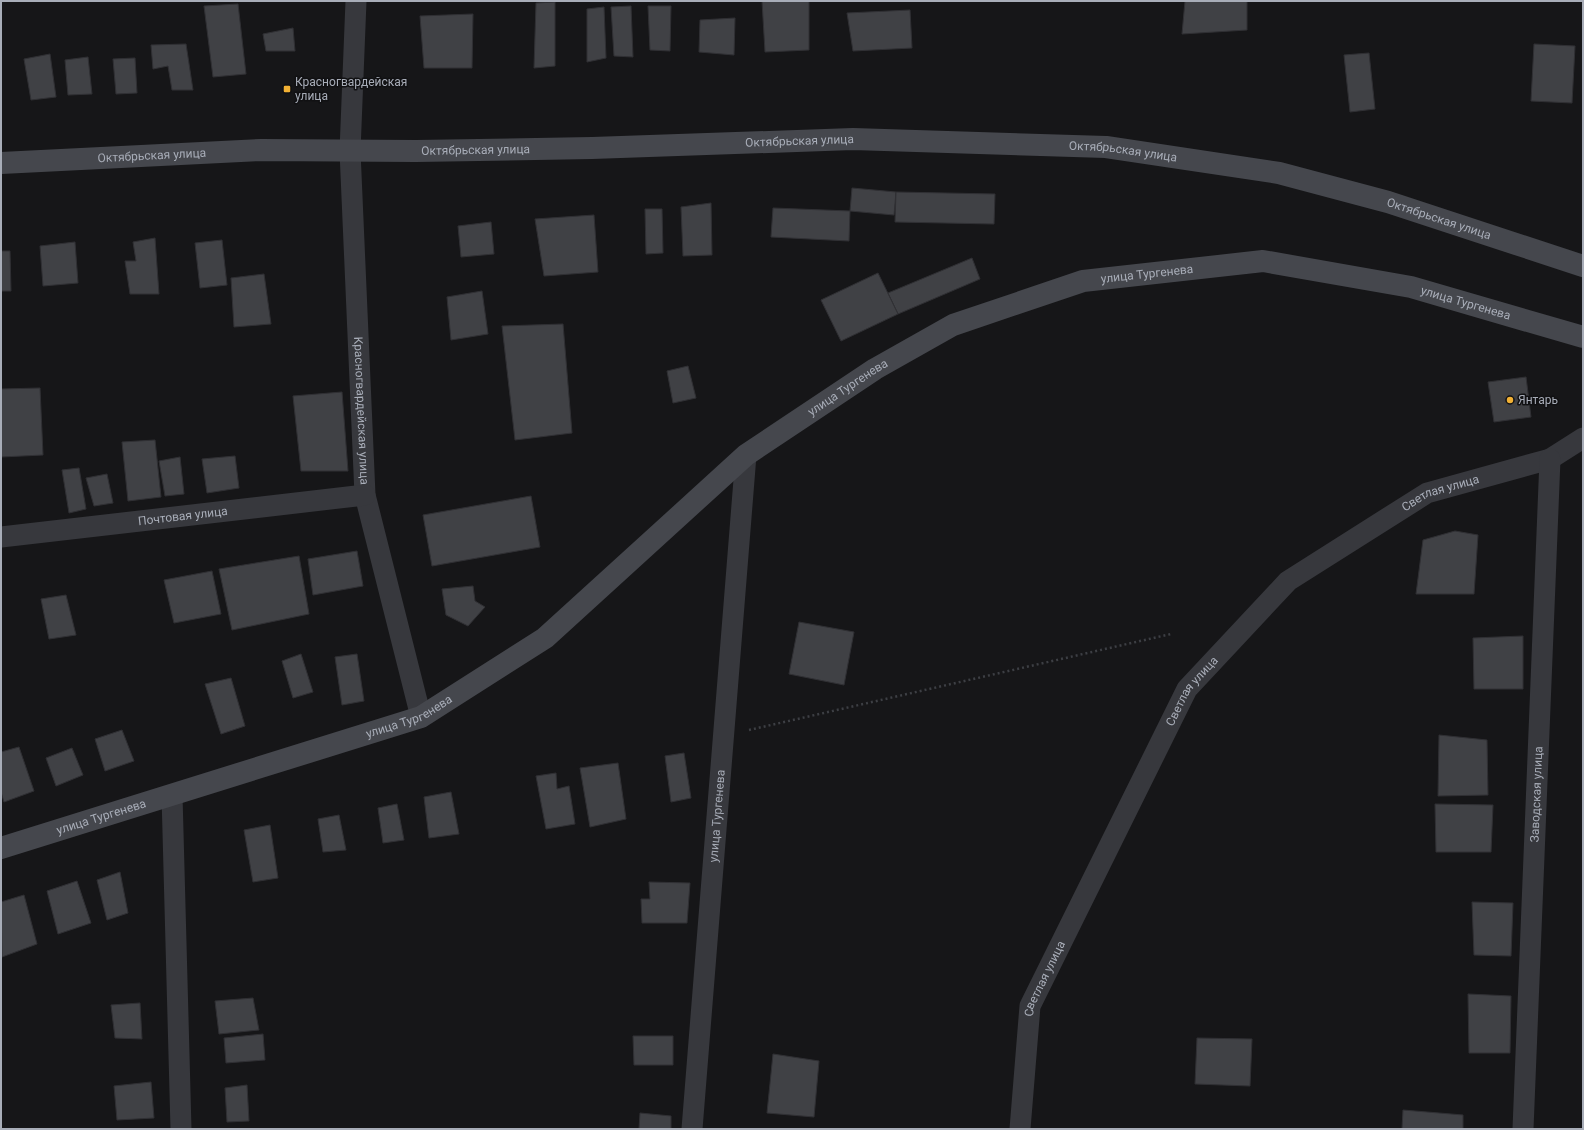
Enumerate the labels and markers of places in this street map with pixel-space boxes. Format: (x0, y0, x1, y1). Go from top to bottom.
place label: Красногвардейская улица (295, 75, 407, 103)
marker: Красногвардейская улица (282, 84, 292, 94)
place label: Янтарь (1518, 393, 1558, 407)
marker: Янтарь (1505, 395, 1515, 405)

